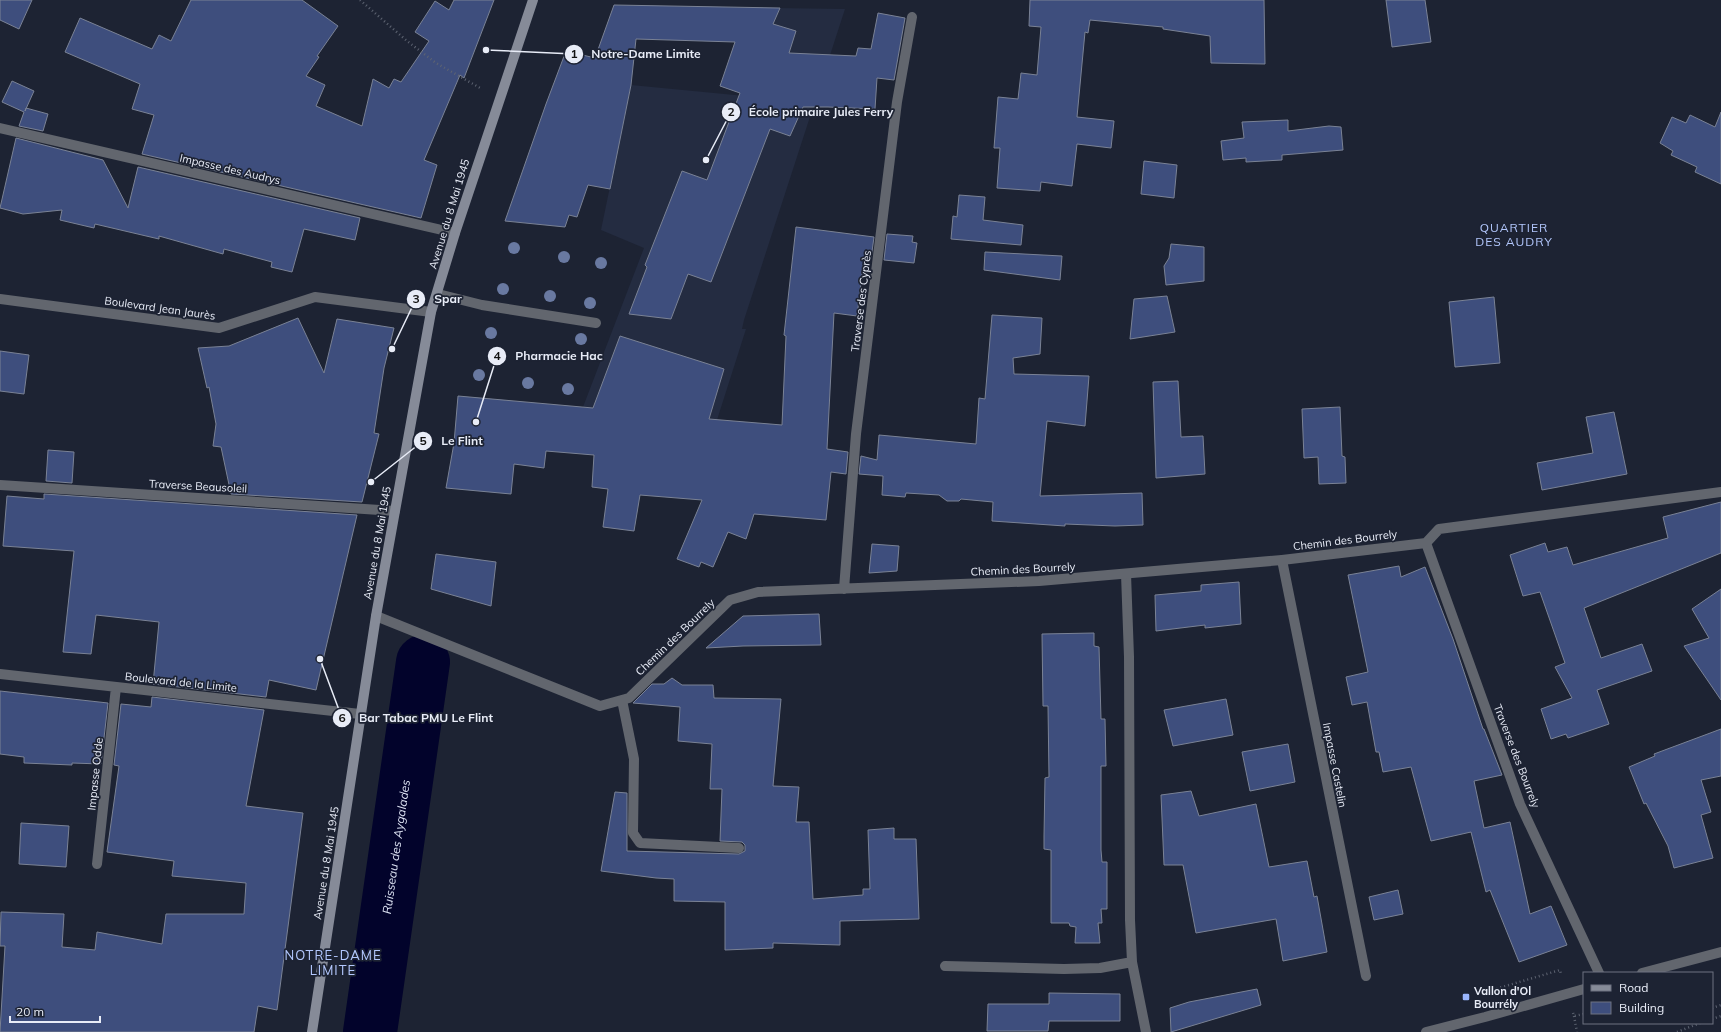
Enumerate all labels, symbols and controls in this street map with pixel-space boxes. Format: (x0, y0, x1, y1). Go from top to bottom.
callout: Notre-Dame Limite (564, 42, 709, 66)
text: 1 (570, 46, 578, 61)
text: Notre-Dame Limite (591, 46, 701, 61)
callout: École primaire Jules Ferry (721, 100, 901, 124)
text: 2 (727, 104, 735, 119)
text: École primaire Jules Ferry (749, 104, 894, 119)
street label: Impasse des Audrys (178, 151, 282, 187)
street label: Avenue du 8 Mai 1945 (426, 157, 473, 271)
district label: QUARTIER DES AUDRY (1475, 220, 1553, 249)
street label: Traverse des Cyprès (848, 249, 874, 353)
callout: Spar (406, 287, 469, 311)
text: 3 (412, 291, 420, 306)
text: Spar (434, 291, 462, 306)
street label: Boulevard Jean Jaurès (104, 293, 216, 323)
callout: Pharmacie Hac (487, 344, 611, 368)
text: 4 (493, 348, 501, 363)
text: Pharmacie Hac (515, 348, 603, 363)
callout: Le Flint (413, 429, 491, 453)
text: 5 (419, 433, 427, 448)
text: Le Flint (441, 433, 483, 448)
street label: Traverse Beausoleil (149, 476, 247, 496)
street label: Avenue du 8 Mai 1945 (360, 485, 394, 601)
street label: Chemin des Bourrely (1292, 527, 1398, 553)
street label: Chemin des Bourrely (970, 559, 1076, 579)
street label: Chemin des Bourrely (632, 595, 718, 678)
street label: Boulevard de la Limite (124, 669, 238, 695)
street label: Traverse des Bourrely (1491, 702, 1543, 810)
callout: Bar Tabac PMU Le Flint (332, 706, 501, 730)
text: 6 (338, 710, 346, 725)
text: Bar Tabac PMU Le Flint (359, 710, 493, 725)
street label: Impasse Castelin (1320, 721, 1350, 809)
street label: Impasse Odde (84, 737, 106, 811)
water label: Ruisseau des Aygalades (379, 779, 413, 915)
street label: Avenue du 8 Mai 1945 (310, 805, 342, 921)
district label: NOTRE-DAME LIMITE (284, 947, 382, 978)
legend (1583, 972, 1713, 1024)
text: Road (1619, 980, 1648, 995)
place label: Vallon d'Ol Bourrély (1473, 984, 1531, 1011)
marker: Vallon d'Ol Bourrély (1461, 992, 1471, 1002)
scale bar (10, 998, 100, 1024)
text: Building (1619, 1000, 1664, 1015)
text: 20 m (16, 1004, 44, 1019)

